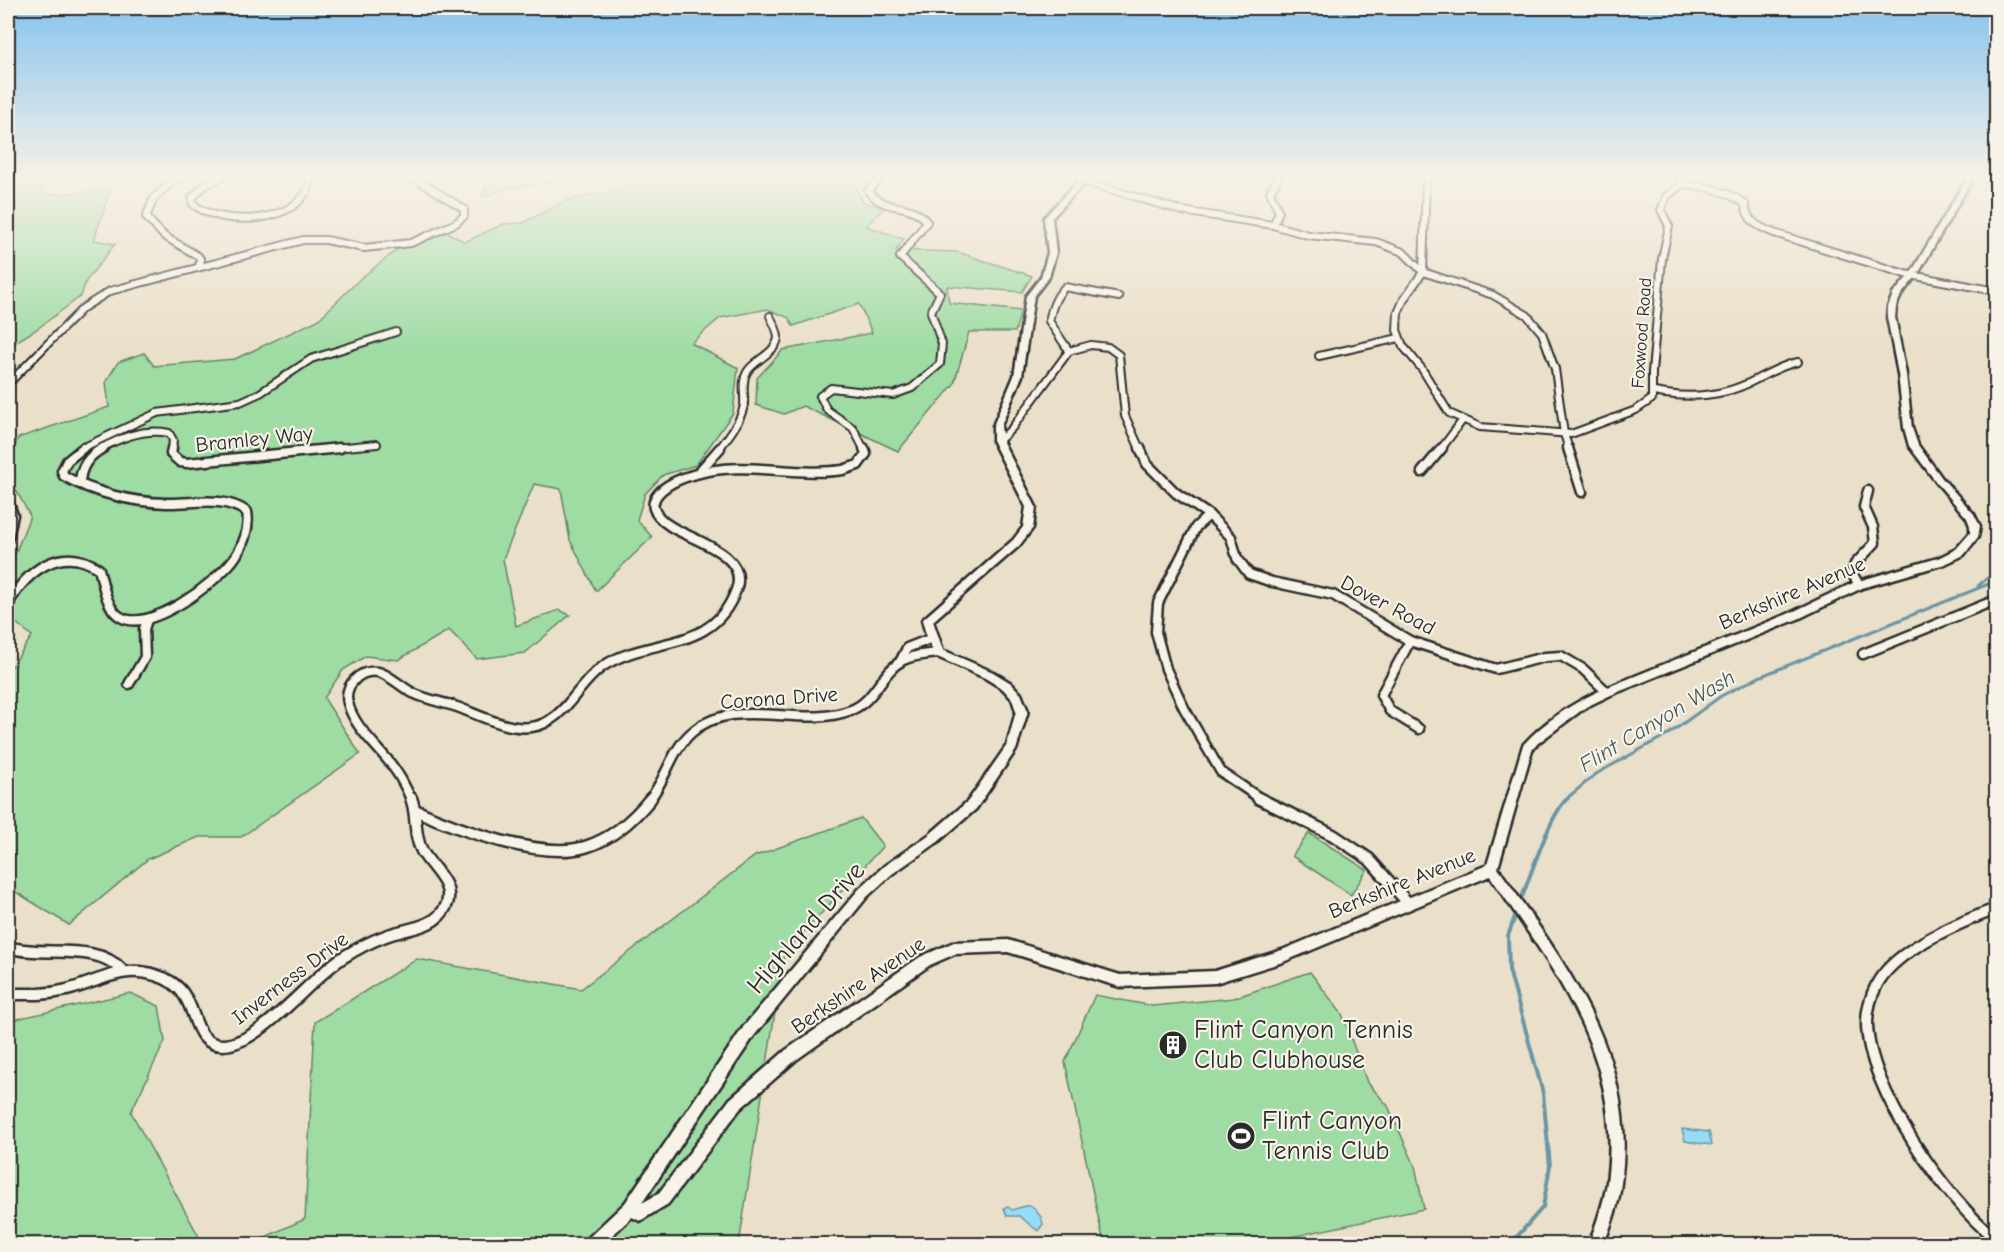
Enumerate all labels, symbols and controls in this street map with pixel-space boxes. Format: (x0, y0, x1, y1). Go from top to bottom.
street label: Foxwood Road (1628, 277, 1656, 389)
street label: Bramley Way (194, 421, 314, 457)
street label: Berkshire Avenue (1715, 551, 1869, 635)
street label: Dover Road (1337, 570, 1439, 640)
water label: Flint Canyon Wash (1574, 664, 1740, 778)
street label: Corona Drive (719, 682, 839, 714)
street label: Berkshire Avenue (1325, 843, 1479, 923)
street label: Highland Drive (741, 856, 871, 1000)
street label: Inverness Drive (227, 927, 353, 1029)
street label: Berkshire Avenue (787, 931, 929, 1039)
place label: Flint Canyon Tennis Club Clubhouse (1194, 1015, 1413, 1075)
building icon: Flint Canyon Tennis Club Clubhouse (1157, 1029, 1189, 1061)
place label: Flint Canyon Tennis Club (1262, 1106, 1402, 1166)
sports icon: Flint Canyon Tennis Club (1225, 1120, 1257, 1152)

